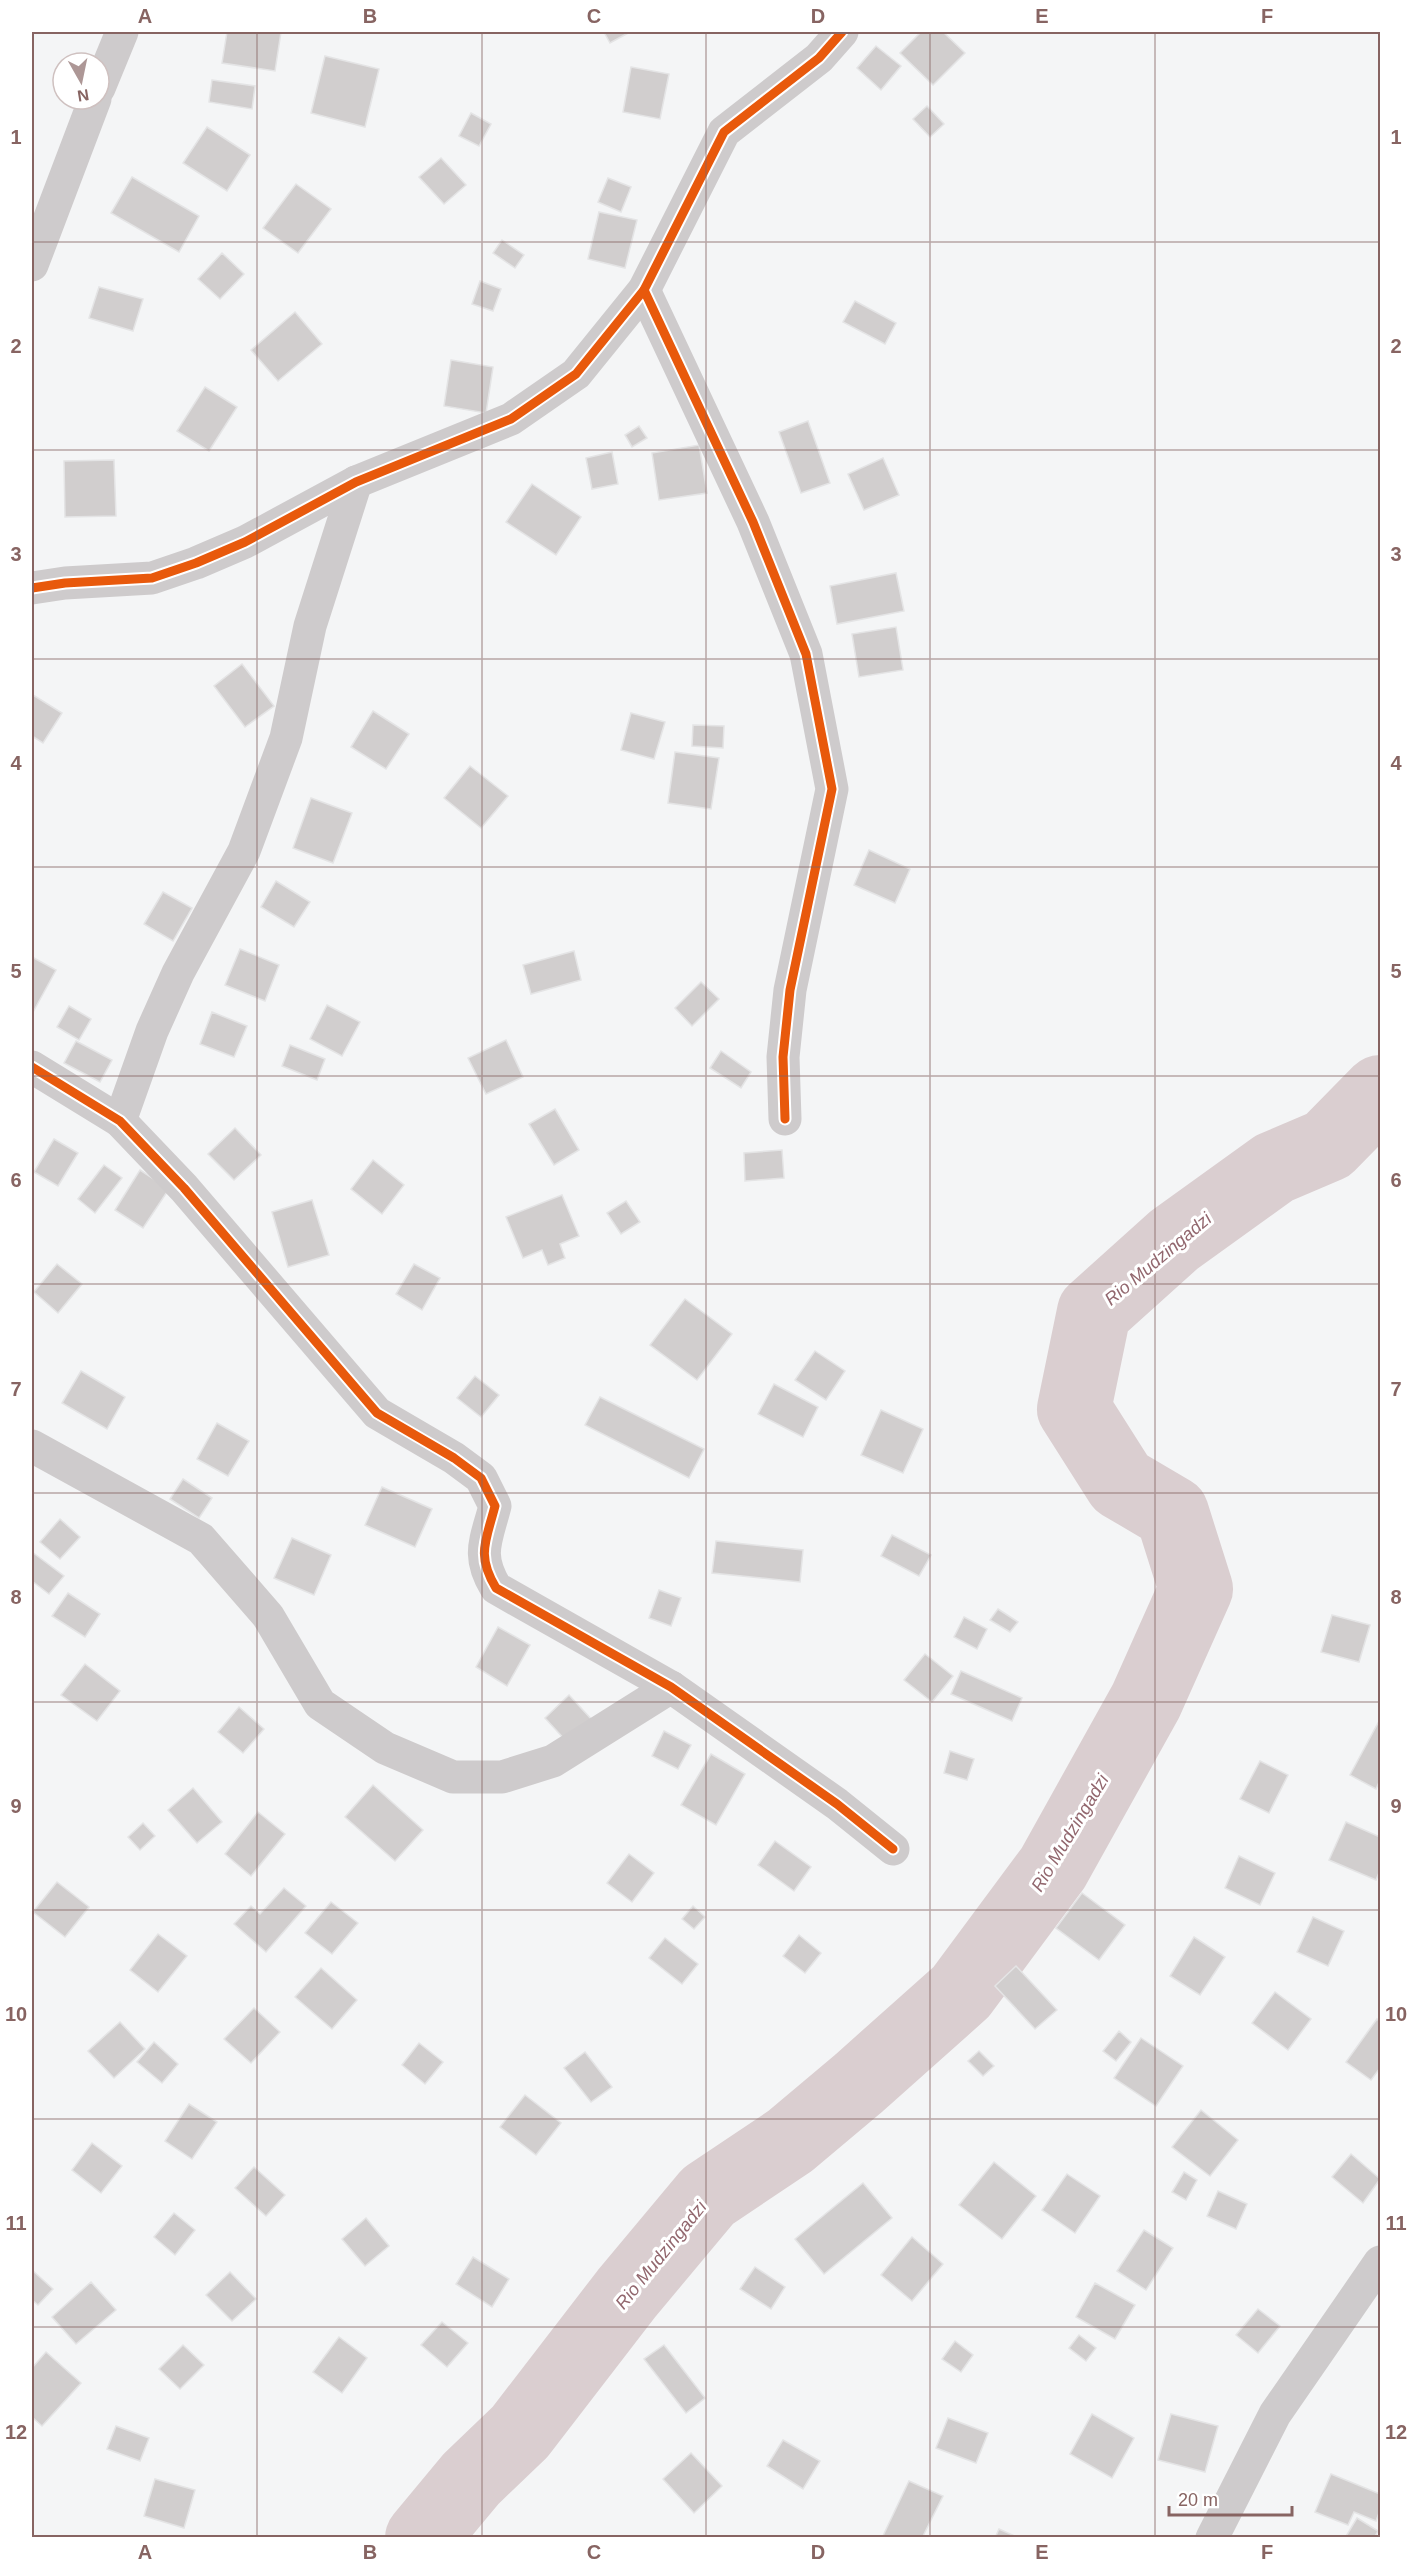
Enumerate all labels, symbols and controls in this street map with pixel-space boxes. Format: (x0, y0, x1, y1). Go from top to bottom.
text: A (138, 5, 152, 27)
text: B (363, 5, 377, 27)
text: C (587, 5, 601, 27)
text: D (811, 5, 825, 27)
text: E (1035, 5, 1049, 27)
text: F (1261, 5, 1273, 27)
north arrow (51, 51, 111, 111)
text: N (76, 86, 90, 105)
text: 1 (10, 126, 22, 148)
text: 1 (1390, 126, 1402, 148)
text: 2 (10, 335, 22, 357)
text: 2 (1390, 335, 1402, 357)
text: 3 (10, 543, 22, 565)
text: 3 (1390, 543, 1402, 565)
text: 4 (10, 752, 22, 774)
text: 4 (1390, 752, 1402, 774)
text: 5 (10, 960, 22, 982)
text: 5 (1390, 960, 1402, 982)
text: 6 (10, 1169, 22, 1191)
text: 6 (1390, 1169, 1402, 1191)
water label: Rio Mudzingadzi (1101, 1208, 1216, 1309)
text: 7 (10, 1378, 22, 1400)
text: 7 (1390, 1378, 1402, 1400)
text: 8 (10, 1586, 22, 1608)
text: 8 (1390, 1586, 1402, 1608)
water label: Rio Mudzingadzi (1027, 1770, 1113, 1895)
text: 9 (10, 1795, 22, 1817)
text: 9 (1390, 1795, 1402, 1817)
text: 10 (5, 2003, 27, 2025)
text: 10 (1385, 2003, 1407, 2025)
water label: Rio Mudzingadzi (611, 2196, 711, 2313)
text: 11 (5, 2212, 27, 2234)
text: 11 (1385, 2212, 1407, 2234)
text: 12 (5, 2421, 27, 2443)
text: 12 (1385, 2421, 1407, 2443)
scale bar (1169, 2479, 1292, 2517)
text: 20 m (1178, 2490, 1218, 2510)
text: A (138, 2541, 152, 2563)
text: B (363, 2541, 377, 2563)
text: C (587, 2541, 601, 2563)
text: D (811, 2541, 825, 2563)
text: E (1035, 2541, 1049, 2563)
text: F (1261, 2541, 1273, 2563)

